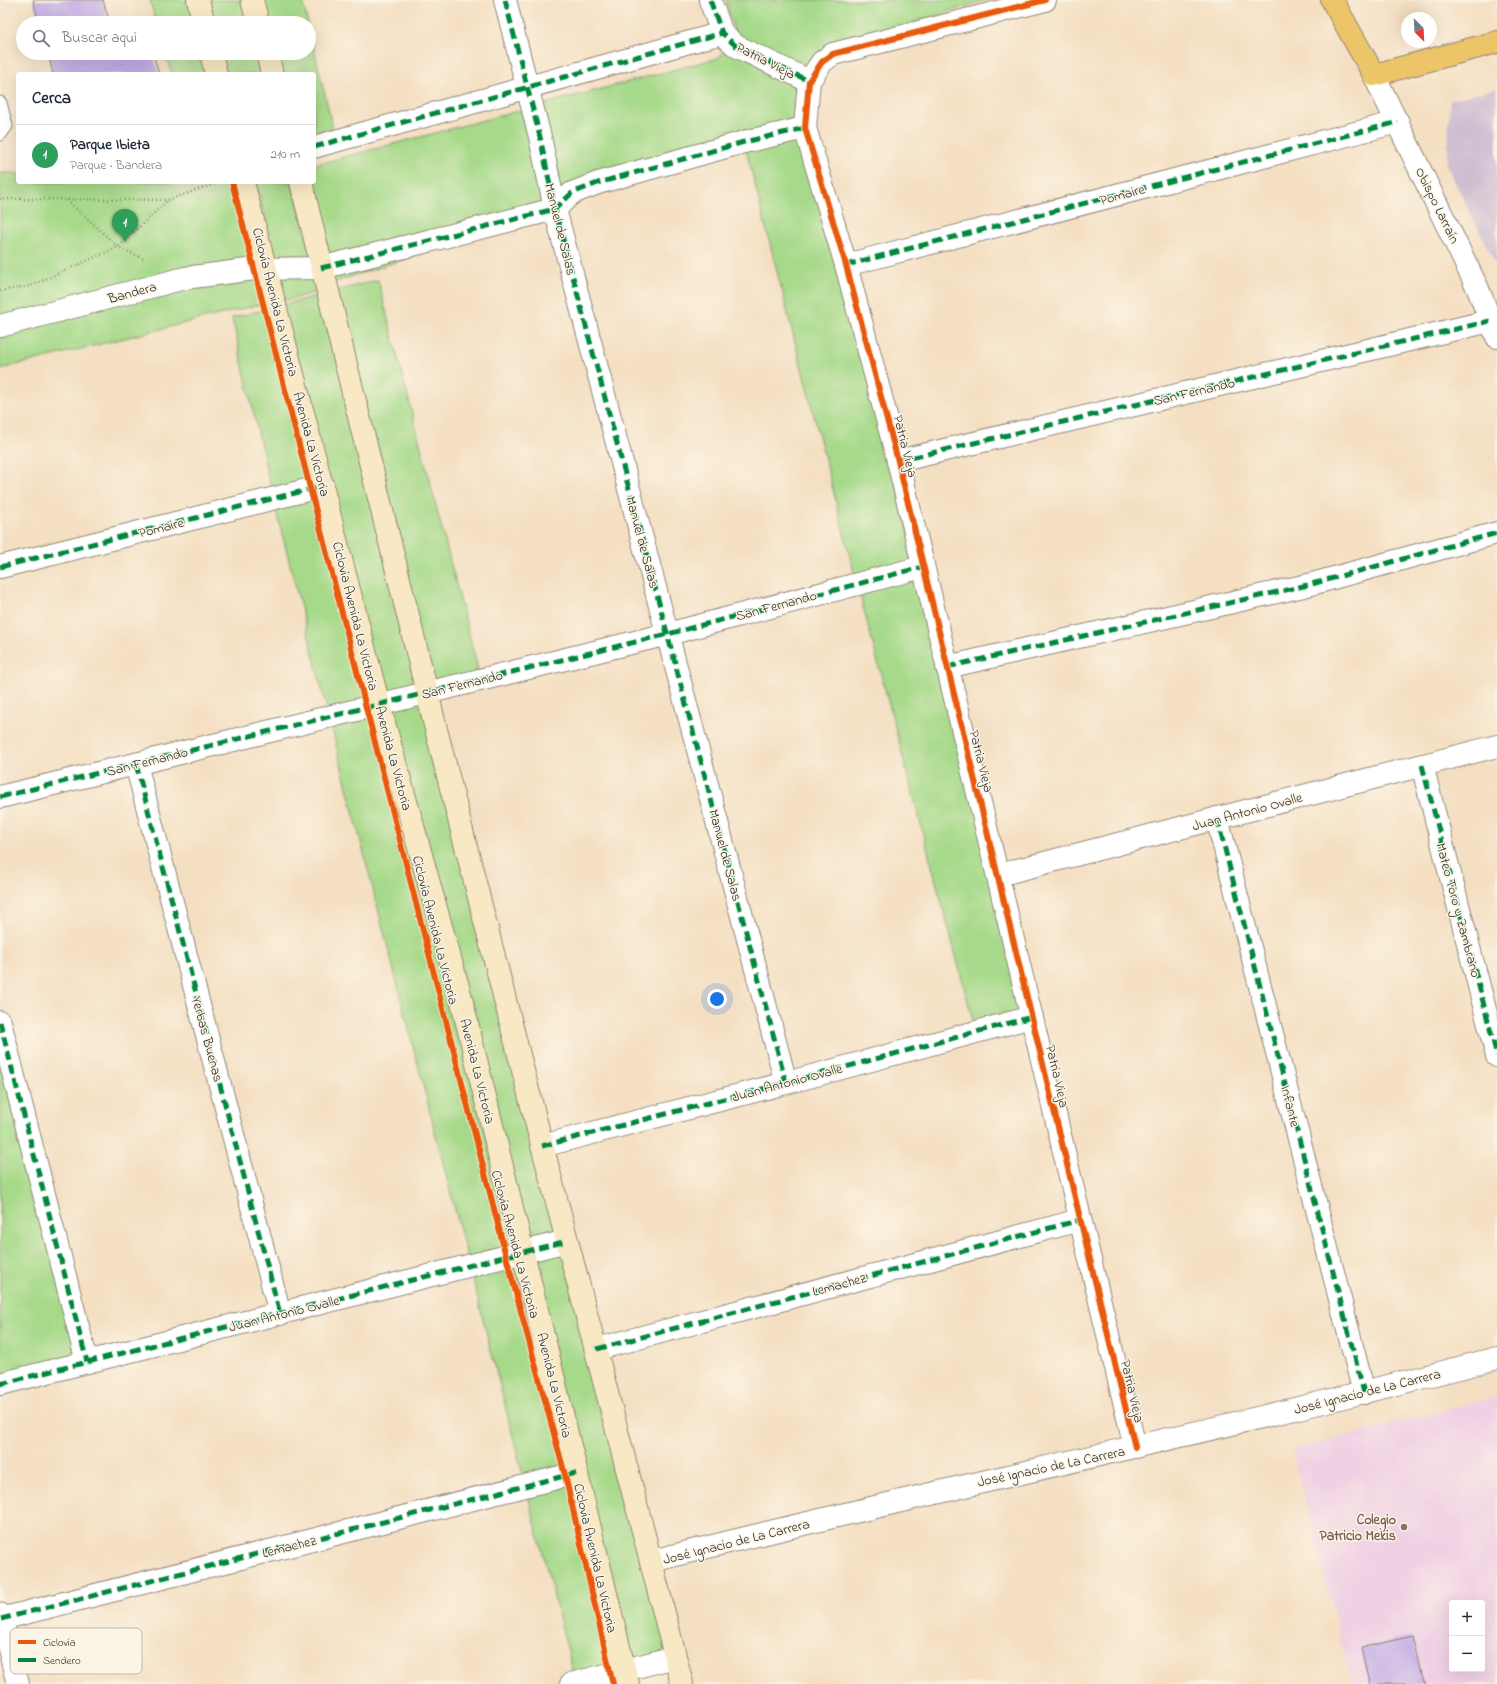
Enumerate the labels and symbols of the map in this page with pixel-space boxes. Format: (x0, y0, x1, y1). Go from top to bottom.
north arrow (1401, 12, 1437, 48)
street label: Patria Vieja (732, 37, 799, 85)
street label: Obispo Larraín (1409, 164, 1464, 248)
street label: Pomaire (1097, 179, 1148, 212)
street label: Manuel de Salas (538, 181, 581, 278)
pin: 1 (112, 209, 138, 242)
street label: Ciclovía Avenida La Victoria (246, 226, 303, 379)
street label: Bandera (105, 277, 159, 310)
street label: San Fernando (1151, 373, 1237, 412)
street label: Avenida La Victoria (286, 390, 335, 499)
street label: Patria Vieja (887, 413, 922, 480)
street label: Manuel de Salas (619, 494, 664, 591)
street label: Pomaire (136, 513, 187, 544)
street label: Ciclovía Avenida La Victoria (326, 540, 383, 693)
street label: San Fernando (734, 586, 819, 627)
street label: San Fernando (419, 665, 505, 706)
street label: Avenida La Victoria (368, 704, 417, 813)
street label: Patria Vieja (963, 728, 998, 795)
street label: San Fernando (104, 742, 190, 783)
street label: Juan Antonio Ovalle (1190, 787, 1306, 837)
street label: Manuel de Salas (702, 807, 747, 904)
street label: Mateo Toro y Zambrano (1428, 841, 1486, 980)
street label: Ciclovía Avenida La Victoria (406, 854, 463, 1007)
your location (707, 989, 727, 1009)
street label: Yerbas Buenas (185, 994, 228, 1085)
street label: Avenida La Victoria (453, 1017, 500, 1126)
street label: Patria Vieja (1039, 1043, 1074, 1110)
street label: Juan Antonio Ovalle (730, 1058, 846, 1108)
street label: Infante (1274, 1083, 1305, 1130)
street label: Ciclovía Avenida La Victoria (485, 1168, 544, 1321)
street label: Lemachez (810, 1268, 869, 1303)
street label: Juan Antonio Ovalle (227, 1290, 343, 1338)
street label: Avenida La Victoria (530, 1331, 577, 1440)
street label: Patria Vieja (1114, 1358, 1149, 1425)
street label: José Ignacio de La Carrera (1292, 1364, 1443, 1422)
street label: José Ignacio de La Carrera (975, 1442, 1127, 1494)
street label: Ciclovía Avenida La Victoria (567, 1482, 622, 1635)
place label: Colegio Patricio Mekis (1320, 1510, 1396, 1547)
street label: José Ignacio de La Carrera (661, 1514, 812, 1572)
marker: Colegio Patricio Mekis (1399, 1522, 1409, 1532)
street label: Lemachez (260, 1531, 319, 1564)
legend (10, 1628, 142, 1674)
text: Ciclovía (43, 1635, 76, 1651)
text: Sendero (43, 1653, 81, 1669)

